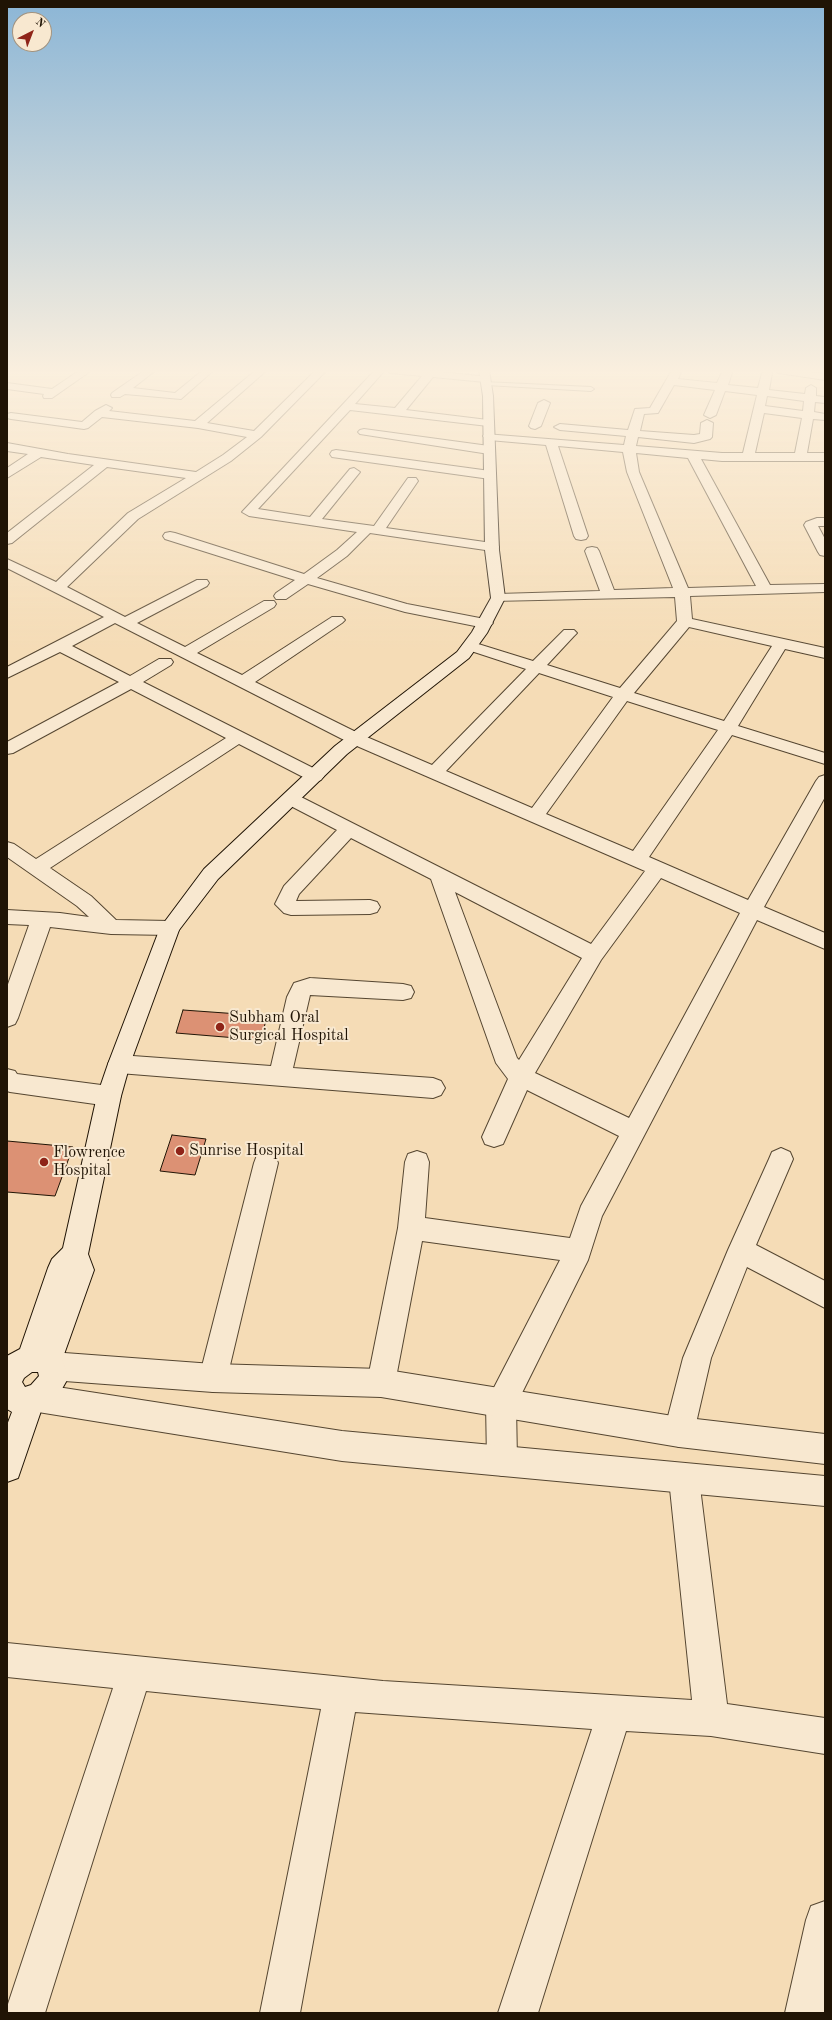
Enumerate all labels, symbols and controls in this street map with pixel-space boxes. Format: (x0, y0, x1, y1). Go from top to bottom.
north arrow (12, 12, 52, 52)
text: N (33, 17, 46, 30)
place label: Subham Oral Surgical Hospital (229, 1008, 349, 1046)
marker: Subham Oral Surgical Hospital (214, 1021, 226, 1033)
place label: Sunrise Hospital (189, 1141, 304, 1161)
place label: Flowrence Hospital (53, 1143, 125, 1181)
marker: Sunrise Hospital (174, 1145, 186, 1157)
marker: Flowrence Hospital (38, 1156, 50, 1168)

